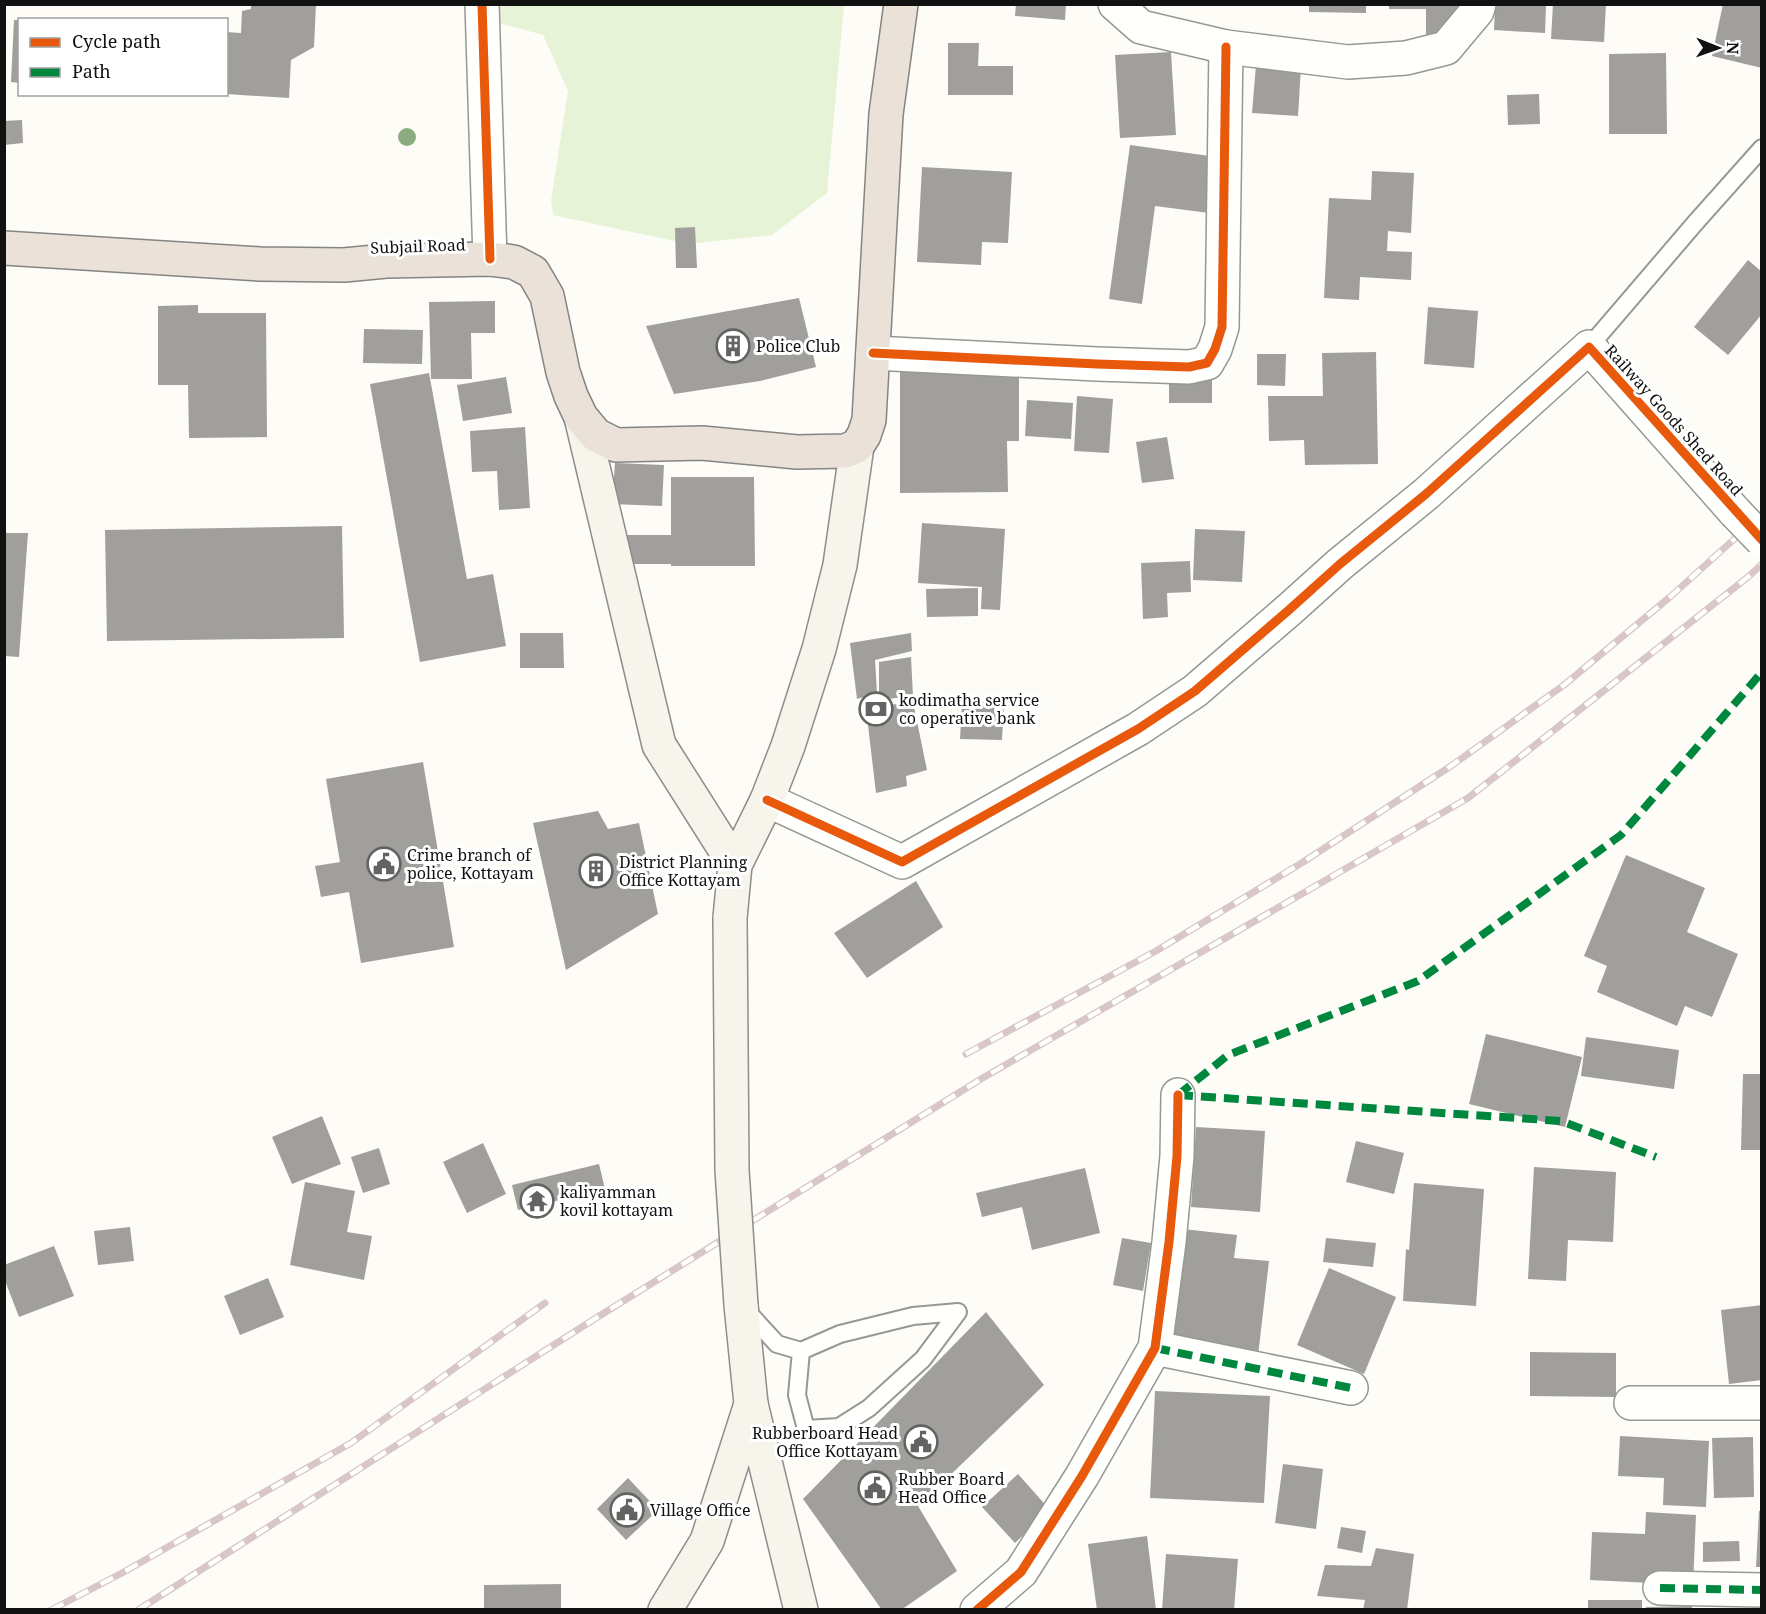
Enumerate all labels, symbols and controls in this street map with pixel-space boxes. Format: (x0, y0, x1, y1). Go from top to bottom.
legend (18, 18, 228, 96)
north arrow (1688, 18, 1748, 78)
text: Cycle path (72, 29, 161, 53)
text: N (1722, 42, 1744, 55)
text: Path (72, 59, 111, 83)
street label: Subjail Road (370, 233, 466, 259)
building icon: Police Club (715, 328, 751, 364)
place label: Police Club (756, 335, 840, 357)
street label: Railway Goods Shed Road (1600, 340, 1748, 500)
place label: kodimatha service co operative bank (899, 689, 1039, 729)
bank icon: kodimatha service co operative bank (858, 691, 894, 727)
place label: Crime branch of police, Kottayam (407, 844, 534, 884)
public building icon: Crime branch of police, Kottayam (366, 846, 402, 882)
place label: District Planning Office Kottayam (619, 851, 748, 891)
building icon: District Planning Office Kottayam (578, 853, 614, 889)
place label: kaliyamman kovil kottayam (560, 1181, 673, 1221)
temple icon: kaliyamman kovil kottayam (519, 1183, 555, 1219)
place label: Rubberboard Head Office Kottayam (752, 1422, 898, 1462)
public building icon: Rubberboard Head Office Kottayam (903, 1424, 939, 1460)
place label: Rubber Board Head Office (898, 1468, 1005, 1508)
public building icon: Rubber Board Head Office (857, 1470, 893, 1506)
public building icon: Village Office (609, 1492, 645, 1528)
place label: Village Office (650, 1499, 751, 1521)

